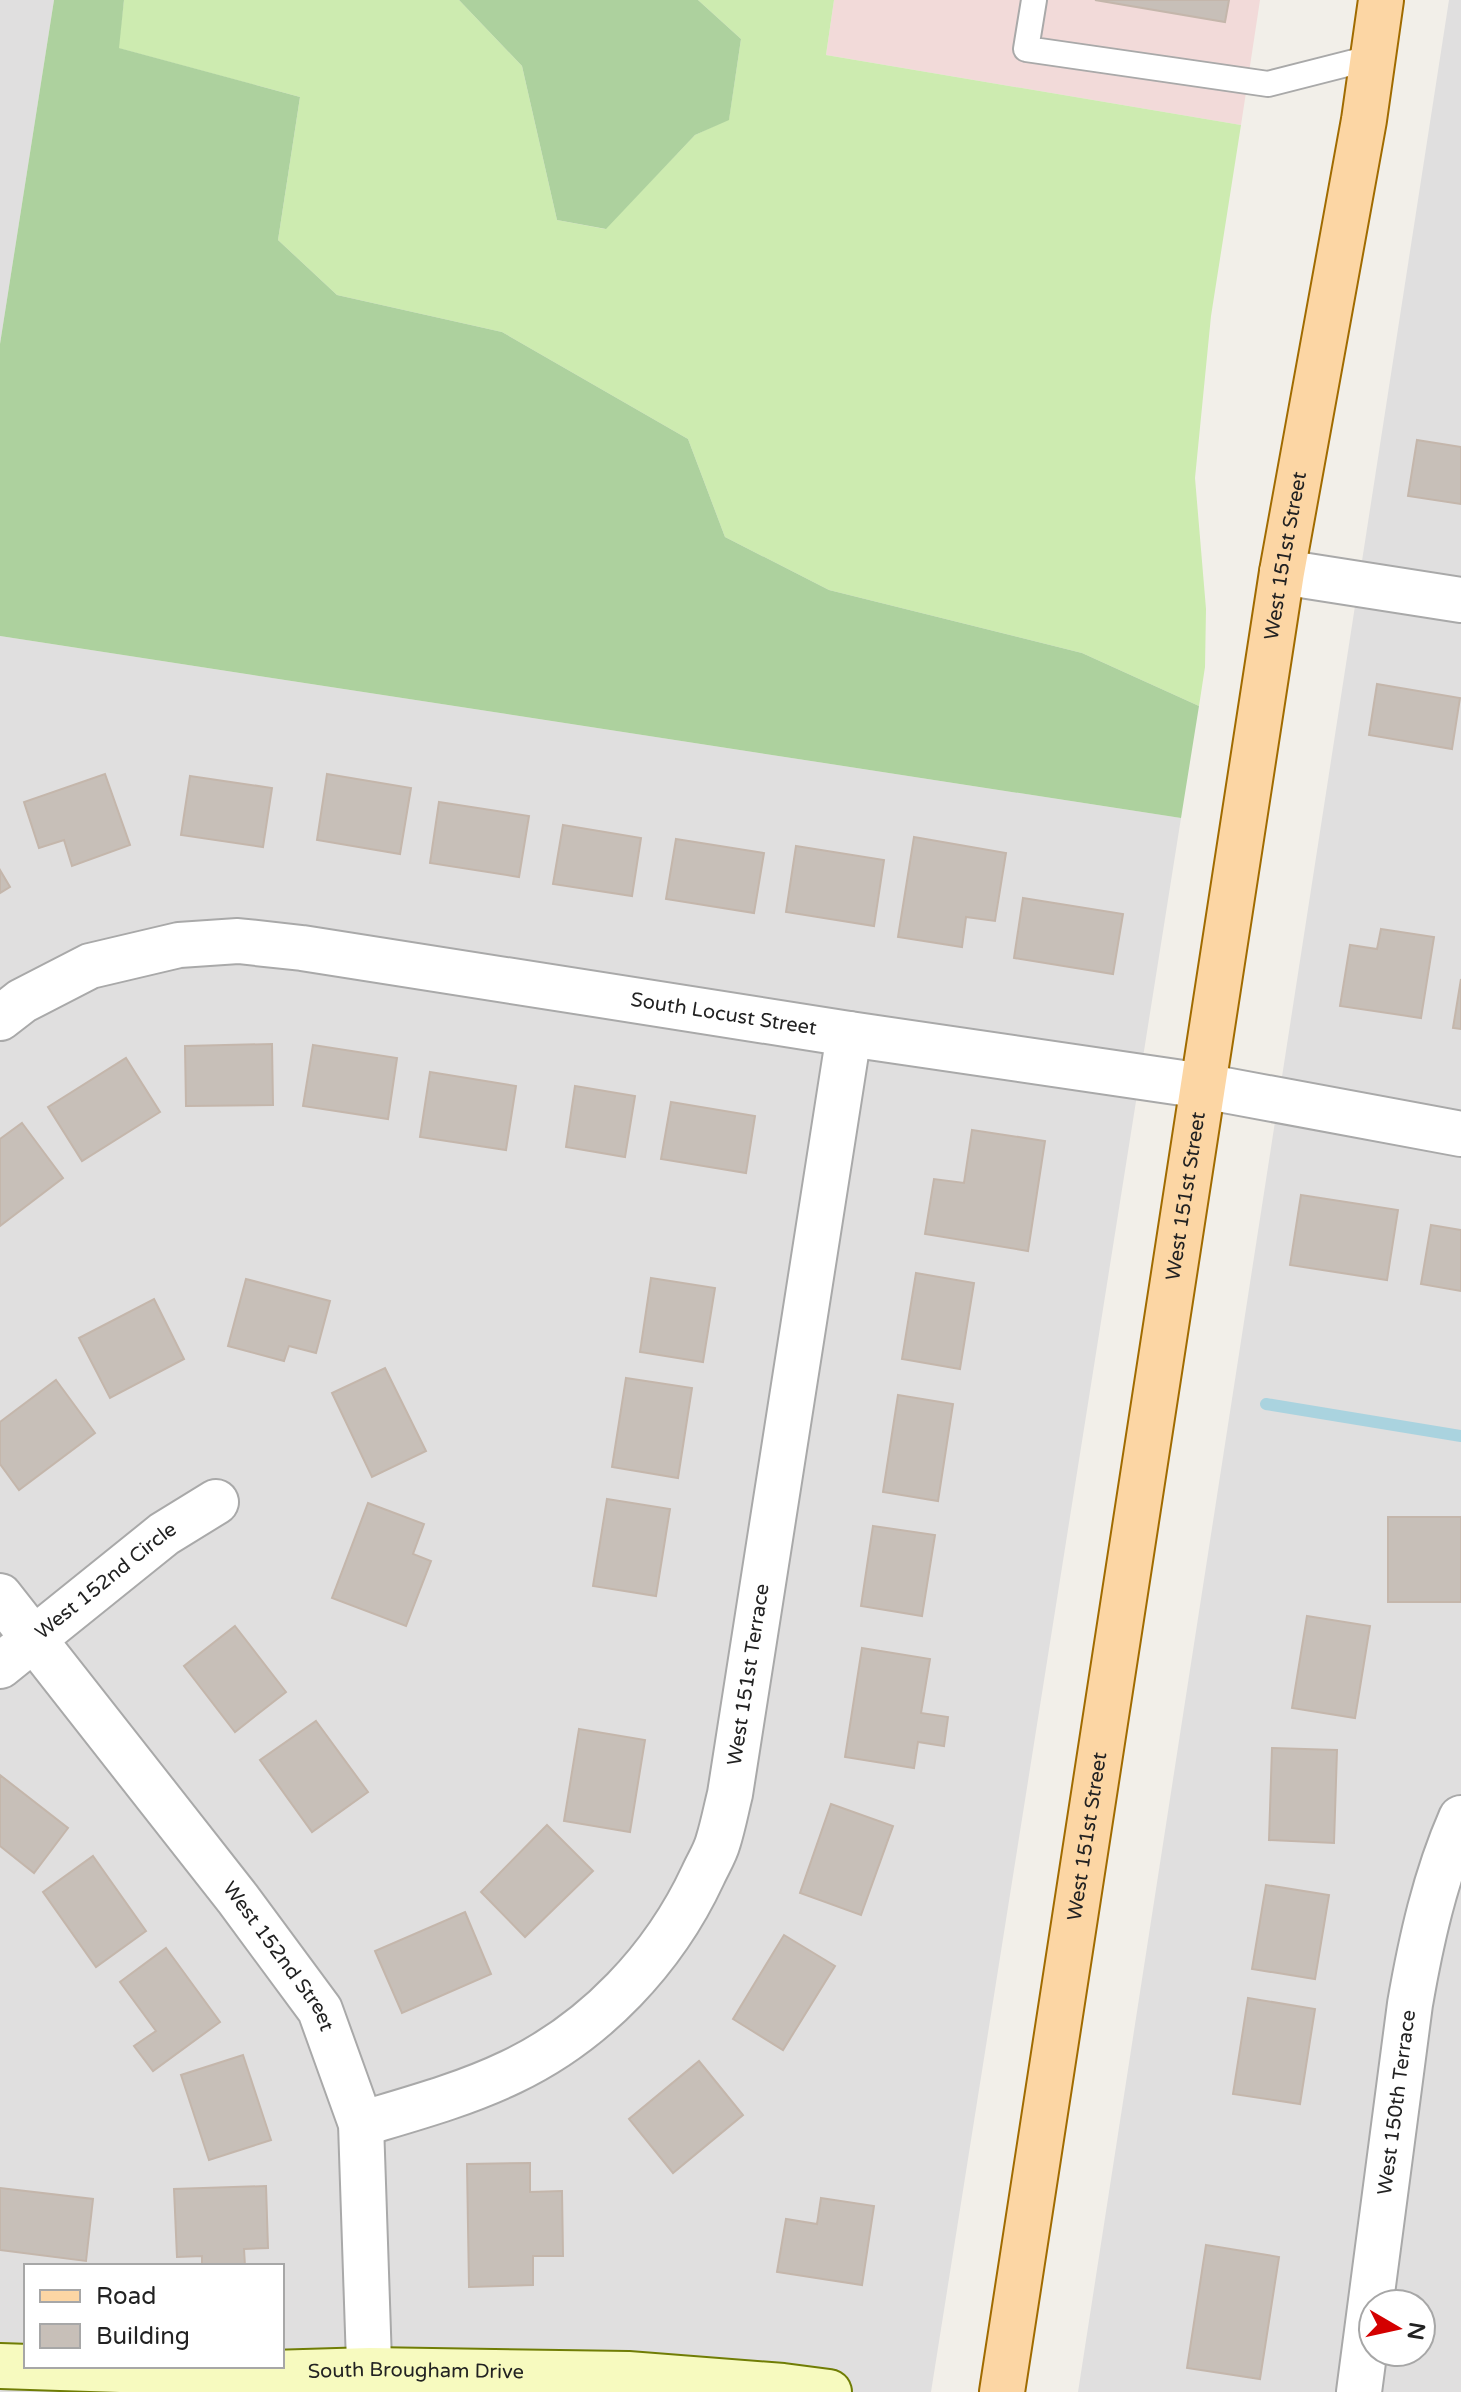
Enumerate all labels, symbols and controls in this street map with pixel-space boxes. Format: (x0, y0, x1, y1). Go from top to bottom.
street label: West 151st Street (1260, 469, 1312, 642)
street label: South Locust Street (629, 988, 819, 1041)
street label: West 151st Street (1161, 1110, 1211, 1282)
street label: West 152nd Circle (31, 1517, 181, 1645)
street label: West 151st Terrace (723, 1582, 775, 1767)
street label: West 151st Street (1063, 1750, 1112, 1923)
street label: West 152nd Street (217, 1877, 339, 2035)
street label: West 150th Terrace (1373, 2008, 1421, 2197)
legend (24, 2264, 284, 2368)
text: Road (96, 2282, 156, 2311)
north arrow (1357, 2288, 1437, 2368)
text: N (1402, 2320, 1430, 2342)
text: Building (96, 2322, 190, 2351)
street label: South Brougham Drive (307, 2358, 524, 2384)

